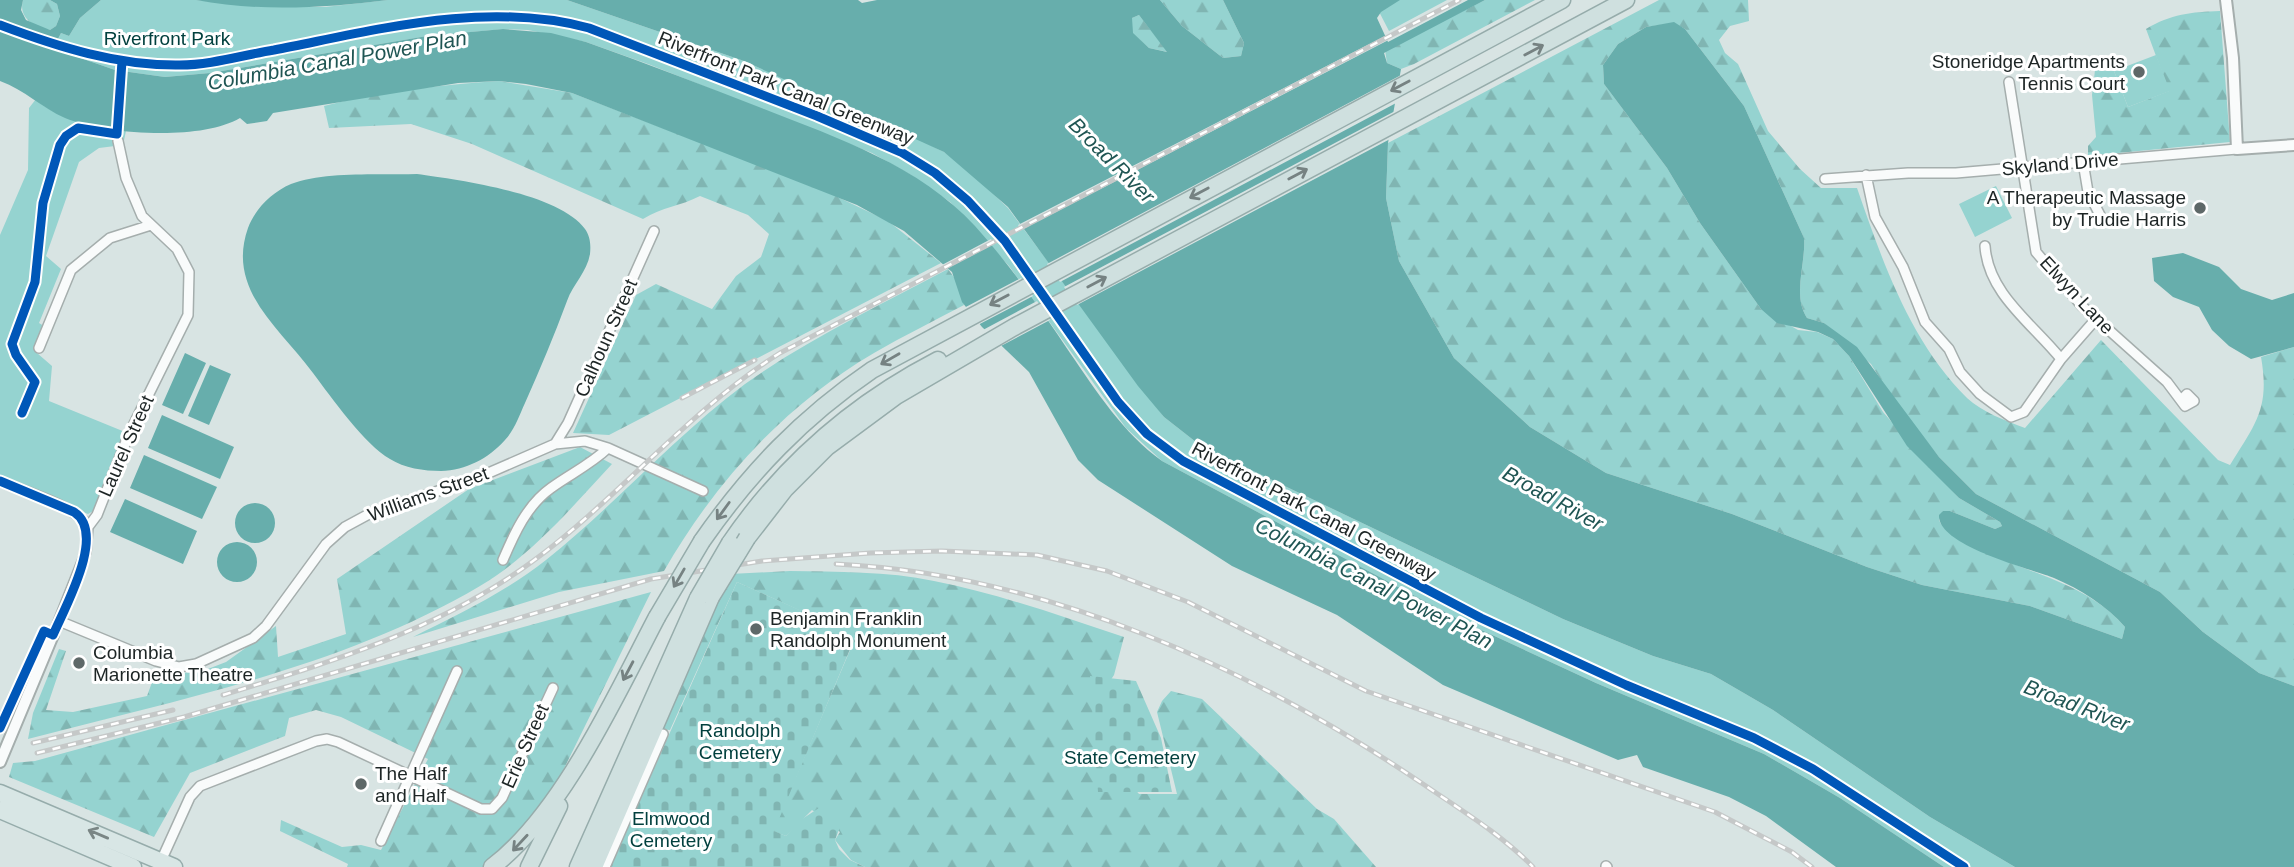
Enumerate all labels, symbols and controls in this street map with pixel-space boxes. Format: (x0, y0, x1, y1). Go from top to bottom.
water label: Columbia Canal Power Plan (206, 26, 468, 94)
street label: Riverfront Park Canal Greenway (655, 27, 917, 149)
park label: Riverfront Park (104, 28, 231, 49)
one-way arrow (1523, 42, 1544, 56)
place label: Stoneridge Apartments Tennis Court (1932, 51, 2126, 94)
marker: Stoneridge Apartments Tennis Court (2131, 64, 2147, 80)
one-way arrow (1390, 79, 1411, 93)
water label: Broad River (1065, 113, 1160, 208)
street label: Skyland Drive (2001, 148, 2119, 180)
one-way arrow (1287, 167, 1308, 180)
one-way arrow (1189, 187, 1210, 200)
place label: A Therapeutic Massage by Trudie Harris (1987, 187, 2186, 230)
marker: A Therapeutic Massage by Trudie Harris (2192, 200, 2208, 216)
street label: Elwyn Lane (2036, 252, 2118, 338)
street label: Calhoun Street (571, 275, 642, 400)
one-way arrow (1087, 275, 1107, 289)
one-way arrow (989, 293, 1009, 307)
one-way arrow (880, 352, 900, 366)
street label: Laurel Street (94, 391, 158, 500)
street label: Riverfront Park Canal Greenway (1188, 438, 1440, 585)
water label: Broad River (1499, 461, 1608, 535)
street label: Williams Street (365, 462, 492, 526)
one-way arrow (715, 501, 730, 520)
water label: Columbia Canal Power Plan (1252, 513, 1496, 653)
one-way arrow (671, 568, 685, 588)
place label: Benjamin Franklin Randolph Monument (770, 608, 947, 651)
marker: Benjamin Franklin Randolph Monument (748, 621, 764, 637)
place label: Columbia Marionette Theatre (93, 642, 253, 685)
marker: Columbia Marionette Theatre (71, 655, 87, 671)
one-way arrow (621, 661, 635, 681)
water label: Broad River (2021, 674, 2134, 736)
street label: Erie Street (497, 700, 553, 791)
park label: Randolph Cemetery (699, 720, 782, 763)
park label: State Cemetery (1064, 747, 1196, 768)
place label: The Half and Half (375, 763, 448, 806)
marker: The Half and Half (353, 776, 369, 792)
park label: Elmwood Cemetery (630, 808, 713, 851)
one-way arrow (88, 827, 109, 840)
one-way arrow (511, 834, 528, 851)

